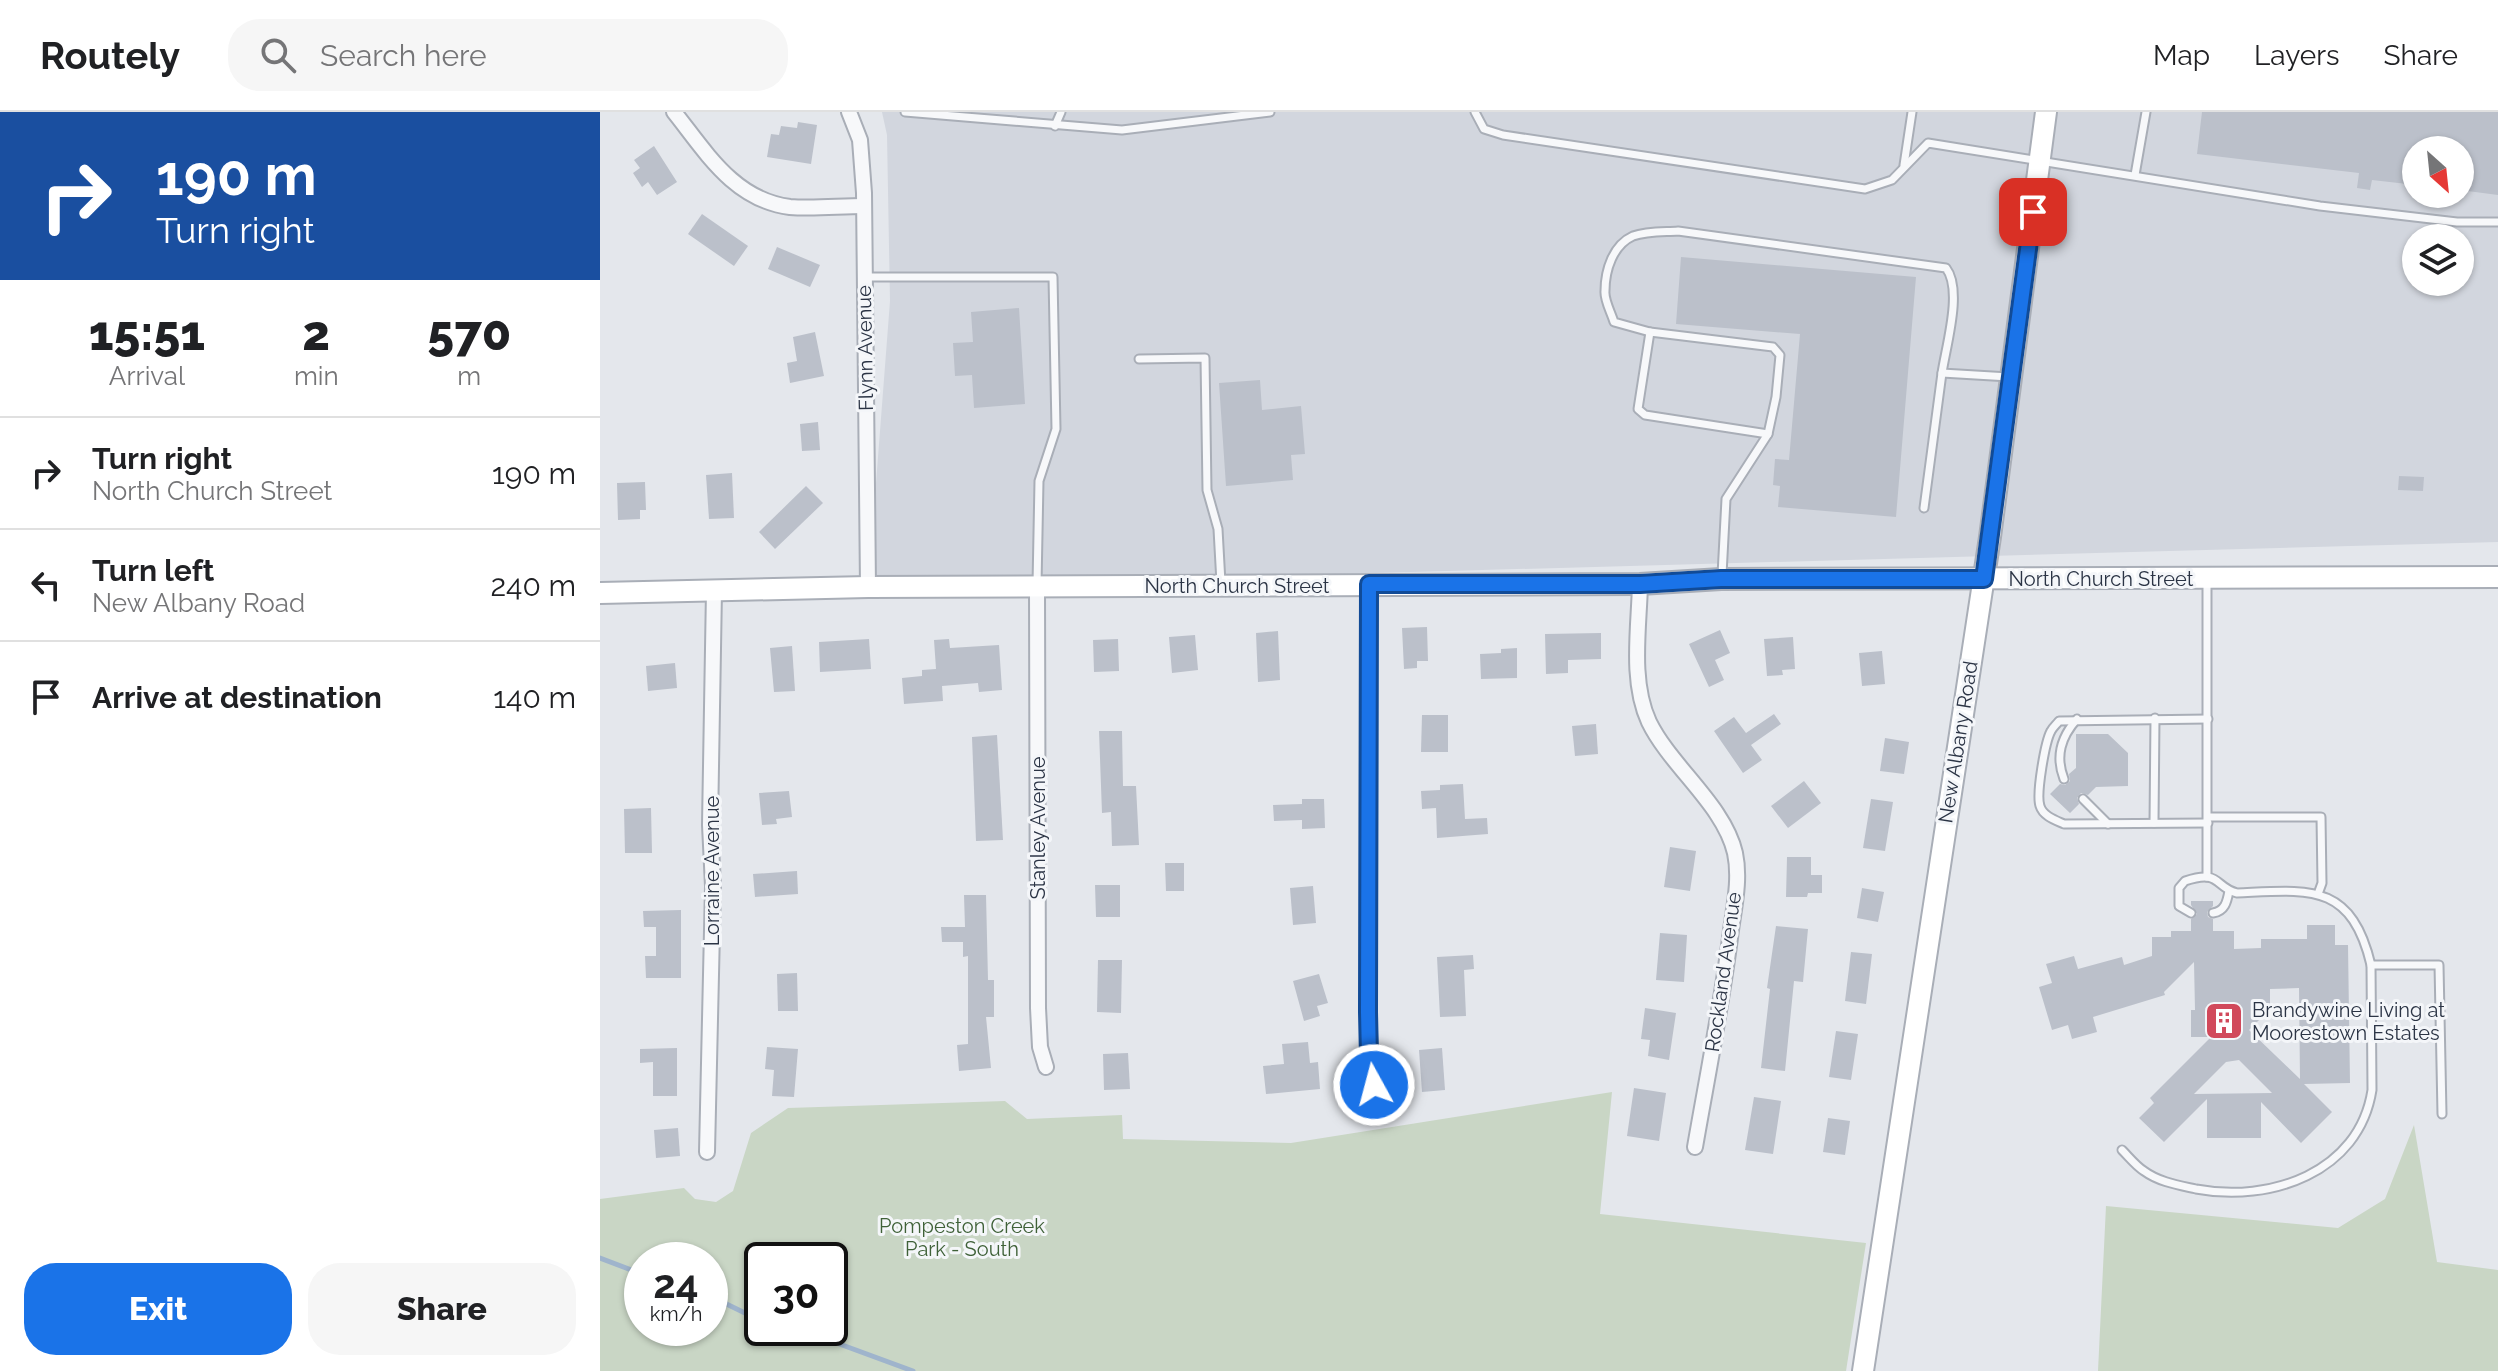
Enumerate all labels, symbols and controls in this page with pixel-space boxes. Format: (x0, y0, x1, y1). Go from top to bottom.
search box (228, 19, 788, 91)
text: Routely (40, 33, 180, 78)
icon: search (256, 33, 300, 77)
text: Search here (320, 38, 487, 73)
text: Map (2153, 39, 2210, 72)
text: Layers (2254, 39, 2340, 72)
text: Share (2384, 39, 2458, 72)
north arrow (2402, 136, 2474, 208)
map controls (2402, 136, 2474, 296)
text: 190 m (156, 142, 317, 208)
icon: right (24, 144, 128, 248)
pin (1999, 178, 2067, 246)
icon: arrive (2011, 190, 2055, 234)
text: Turn right (156, 209, 315, 251)
button: layers (2402, 224, 2474, 296)
street label: Flynn Avenue (852, 285, 878, 411)
text: 15:51 (89, 305, 205, 361)
text: 2 (302, 305, 330, 361)
text: 570 (427, 305, 511, 361)
text: Arrival (109, 361, 185, 391)
text: min (294, 361, 339, 391)
text: m (457, 361, 481, 391)
text: Turn right (92, 441, 232, 476)
icon: right (24, 451, 68, 495)
text: 190 m (492, 456, 576, 491)
text: North Church Street (92, 476, 332, 506)
text: Turn left (92, 553, 214, 588)
icon: left (24, 563, 68, 607)
street label: North Church Street (2009, 567, 2194, 591)
text: 240 m (490, 568, 576, 603)
street label: North Church Street (1145, 574, 1330, 598)
text: New Albany Road (92, 588, 305, 618)
street label: New Albany Road (1933, 659, 1983, 825)
icon: arrive (24, 675, 68, 719)
text: Arrive at destination (92, 680, 382, 715)
text: 140 m (493, 680, 576, 715)
street label: Stanley Avenue (1026, 756, 1050, 900)
street label: Lorraine Avenue (700, 795, 724, 946)
street label: Rockland Avenue (1700, 890, 1746, 1054)
place label: Brandywine Living at Moorestown Estates (2252, 998, 2445, 1045)
building icon: Brandywine Living at Moorestown Estates (2203, 1000, 2245, 1042)
position arrow (1332, 1043, 1416, 1127)
park label: Pompeston Creek Park - South (879, 1214, 1045, 1261)
speed limit sign: 30 (744, 1242, 848, 1346)
text: 24 (653, 1260, 699, 1307)
button: Exit (24, 1263, 292, 1355)
button: Share (308, 1263, 576, 1355)
text: km/h (650, 1302, 702, 1326)

